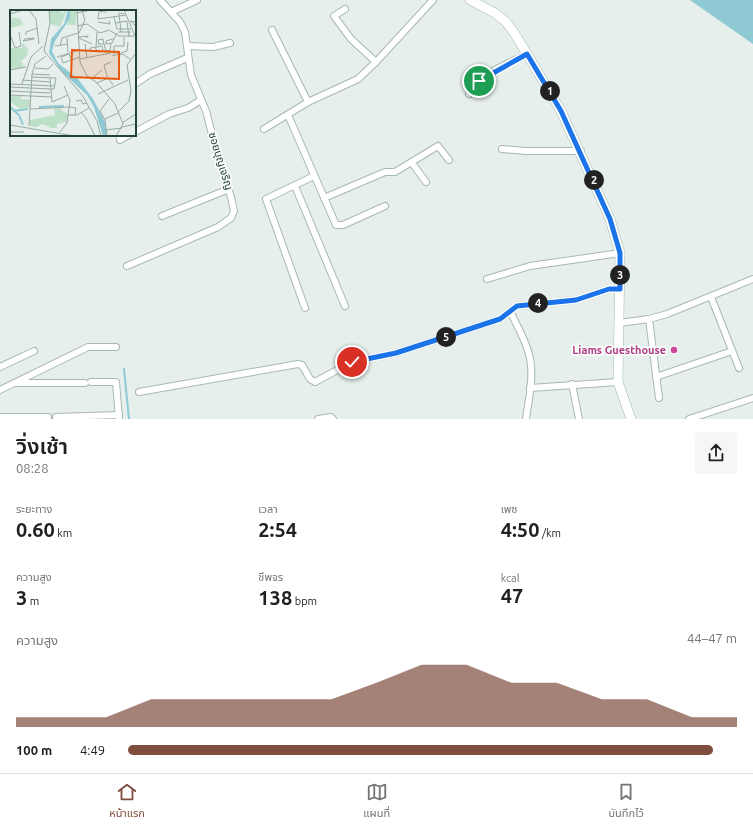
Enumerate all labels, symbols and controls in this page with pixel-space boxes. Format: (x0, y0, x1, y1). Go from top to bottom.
inset map (10, 10, 136, 136)
pin (462, 64, 496, 98)
icon: arrive (468, 70, 490, 92)
pin: 1 (540, 81, 560, 101)
text: 1 (547, 85, 553, 97)
street label: ซอยบุญเจริญ (206, 131, 235, 192)
pin: 2 (584, 170, 604, 190)
text: 2 (591, 174, 597, 186)
pin: 3 (610, 265, 630, 285)
text: 3 (617, 269, 623, 281)
pin: 4 (528, 293, 548, 313)
text: 4 (535, 297, 541, 309)
pin: 5 (436, 327, 456, 347)
text: 5 (443, 331, 449, 343)
place label: Liams Guesthouse (572, 344, 666, 356)
pin (335, 345, 369, 379)
marker: Liams Guesthouse (669, 345, 679, 355)
icon: check (341, 351, 363, 373)
button: share (695, 432, 737, 474)
text: วิ่งเช้า (16, 433, 68, 458)
text: 08:28 (16, 461, 49, 475)
text: ระยะทาง (16, 503, 52, 515)
text: เวลา (258, 503, 278, 515)
text: เพซ (501, 503, 517, 515)
text: 0.60 (16, 518, 55, 541)
text: 2:54 (258, 518, 297, 541)
text: 4:50 (501, 518, 539, 541)
text: km (55, 527, 72, 539)
text: /km (539, 527, 561, 539)
text: ความสูง (16, 571, 52, 583)
text: ชีพจร (258, 571, 283, 583)
text: kcal (501, 572, 520, 584)
text: 47 (501, 584, 523, 607)
text: 3 (16, 586, 27, 609)
text: 138 (258, 586, 292, 609)
text: m (27, 595, 39, 607)
text: bpm (292, 595, 317, 607)
text: 44–47 m (687, 631, 737, 645)
text: ความสูง (16, 633, 58, 647)
text: 100 m (16, 743, 52, 757)
text: 4:49 (80, 743, 105, 757)
tab: หน้าแรก (109, 781, 145, 822)
tab: แผนที่ (363, 781, 390, 822)
tab: บันทึกไว้ (608, 781, 644, 822)

